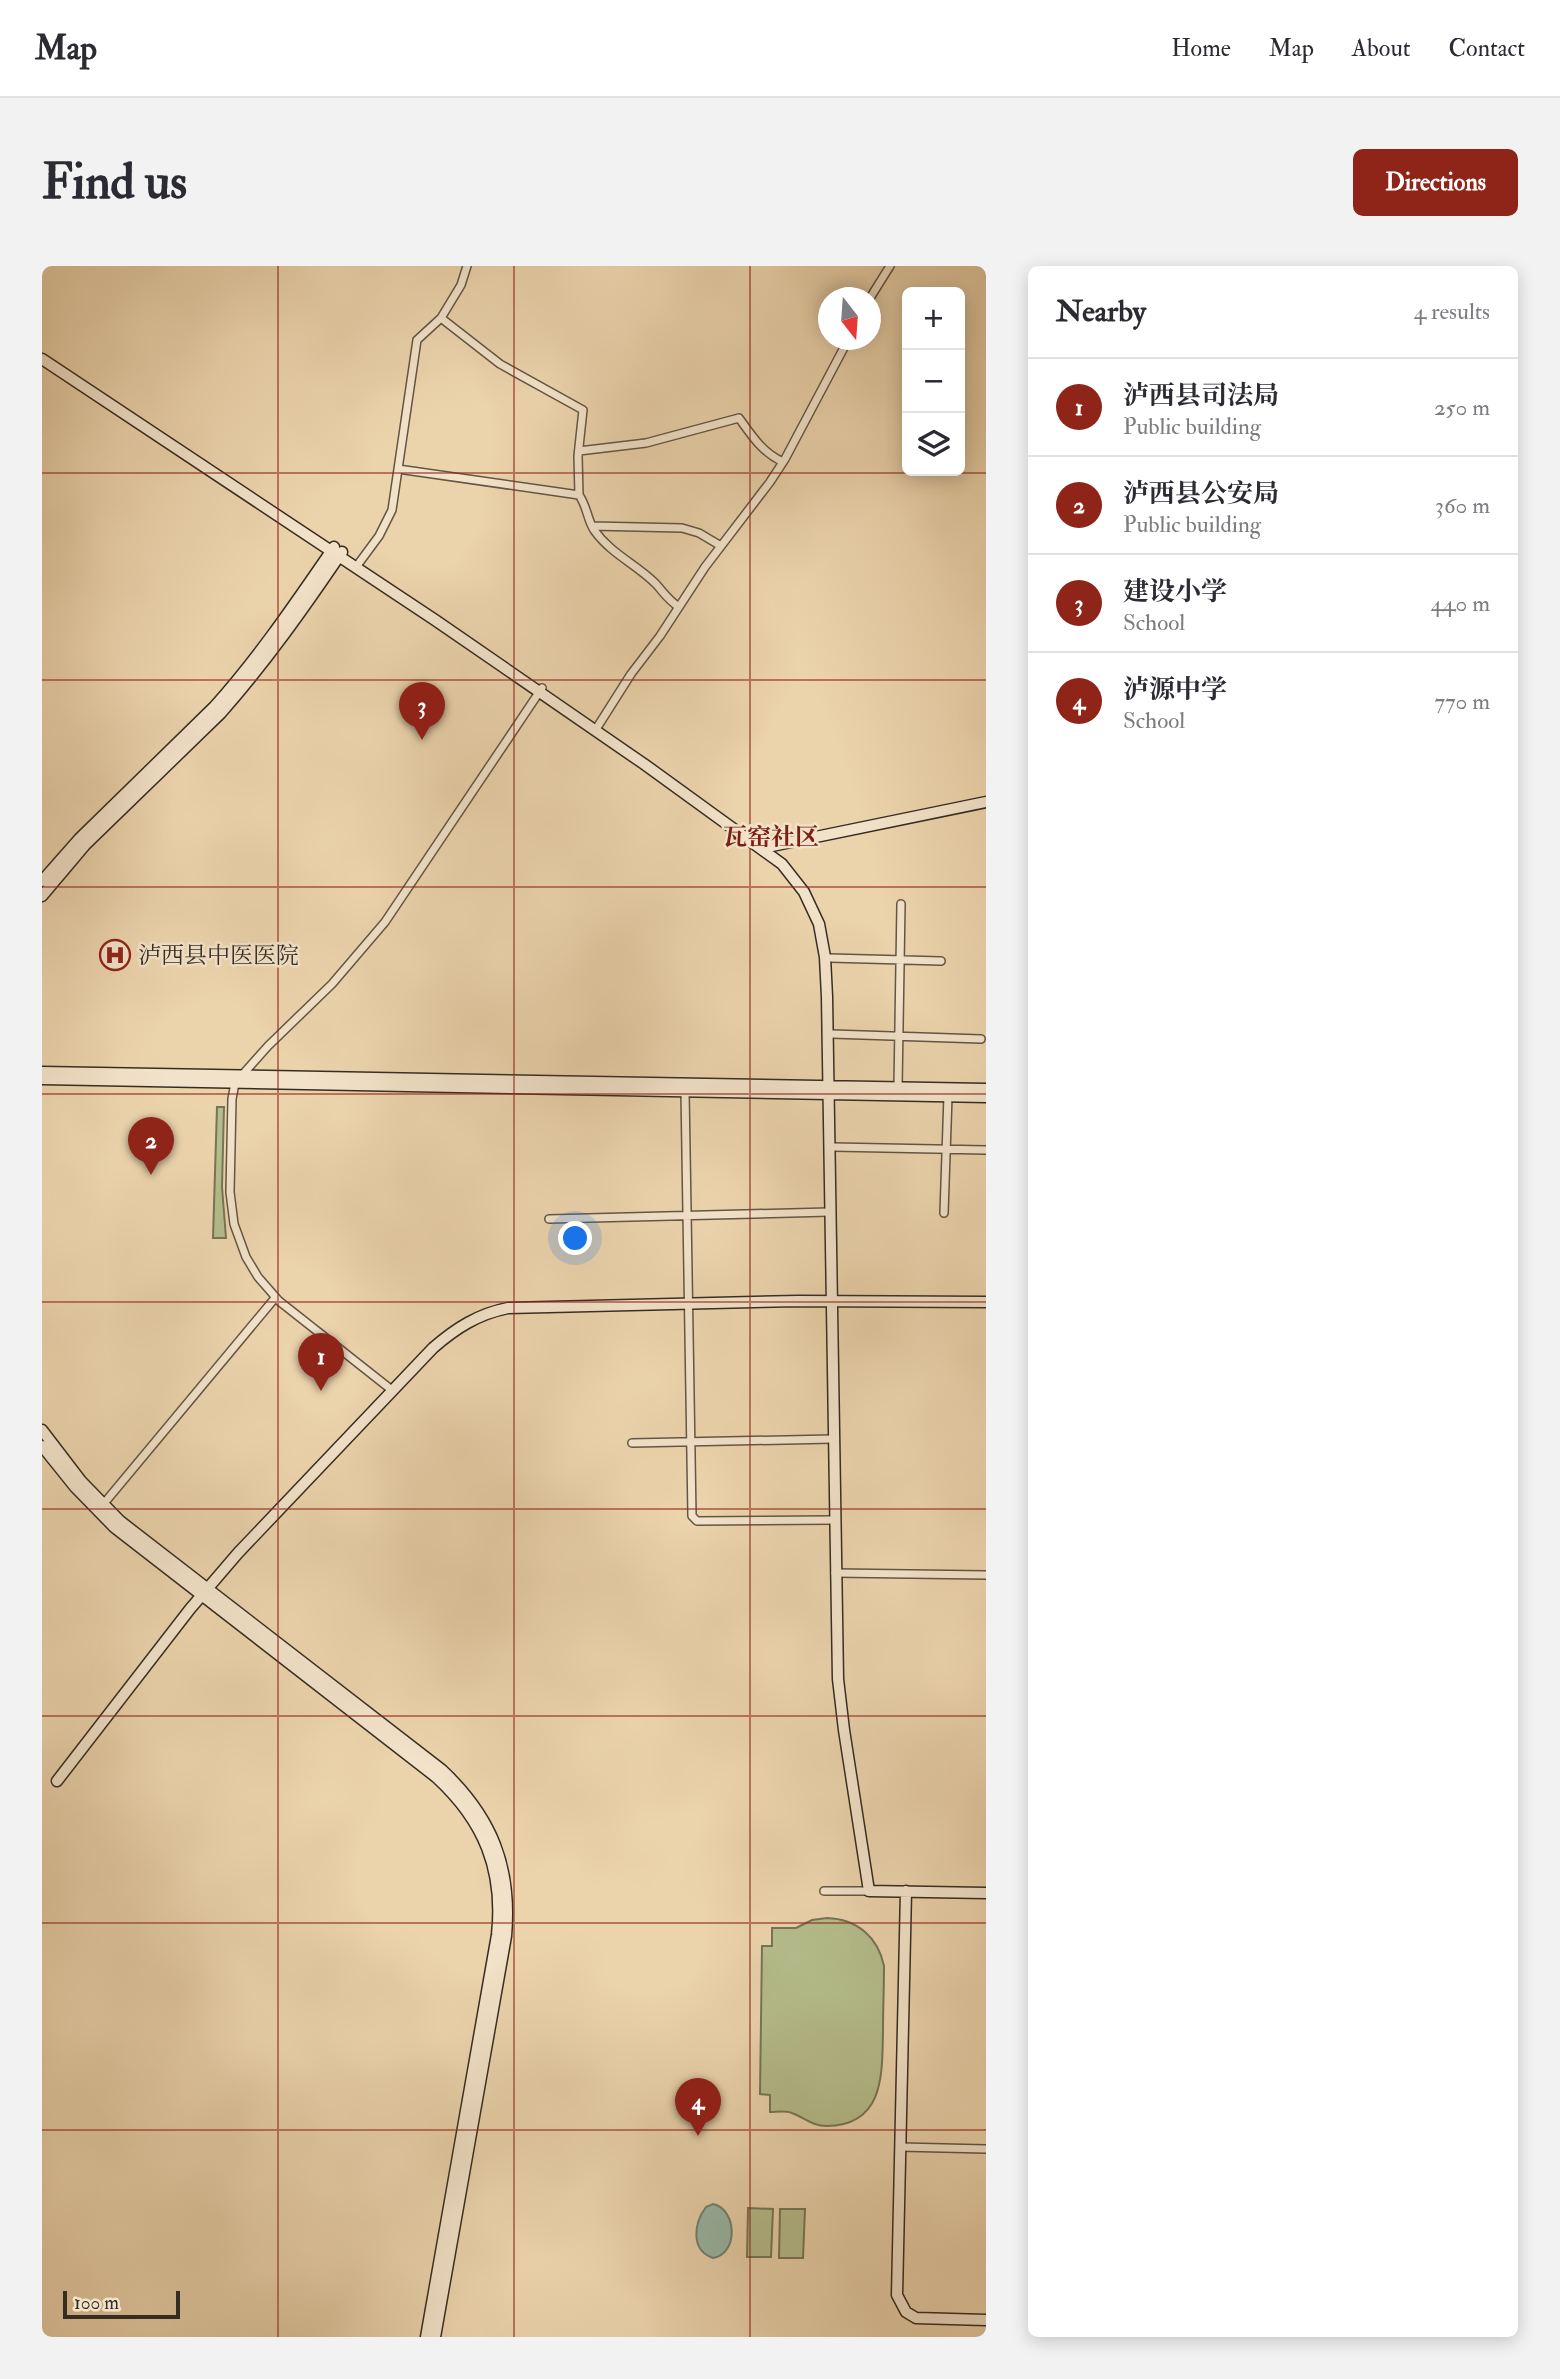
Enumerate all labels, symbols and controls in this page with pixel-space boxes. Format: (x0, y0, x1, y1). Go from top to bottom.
text: Map (35, 28, 97, 69)
text: Home (1171, 33, 1231, 64)
text: Map (1269, 33, 1314, 64)
text: About (1352, 33, 1411, 64)
text: Contact (1449, 33, 1525, 64)
button: Directions (1353, 149, 1518, 216)
text: Find us (42, 152, 187, 213)
north arrow (818, 287, 881, 350)
map controls (902, 287, 965, 476)
button: + (902, 287, 965, 350)
text: Nearby (1056, 293, 1146, 330)
text: 4 results (1414, 297, 1490, 326)
button: − (902, 350, 965, 413)
text: 泸西县司法局 (1123, 380, 1279, 412)
text: 1 (1075, 393, 1083, 422)
text: 250 m (1434, 393, 1490, 422)
text: Public building (1123, 412, 1261, 441)
button: layers (902, 413, 965, 476)
text: 泸西县公安局 (1123, 478, 1279, 510)
text: 2 (1073, 491, 1085, 520)
text: 360 m (1435, 491, 1490, 520)
text: Public building (1123, 510, 1261, 539)
text: 建设小学 (1123, 576, 1227, 608)
text: 3 (1075, 589, 1083, 618)
text: 440 m (1431, 589, 1490, 618)
text: School (1123, 608, 1185, 637)
text: 泸源中学 (1123, 674, 1227, 706)
pin: 3 (399, 682, 445, 740)
text: 4 (1073, 687, 1085, 716)
text: 770 m (1434, 687, 1490, 716)
text: School (1123, 706, 1185, 735)
district label: 瓦窑社区 (723, 822, 819, 853)
hospital icon: 泸西县中医医院 (98, 938, 132, 972)
place label: 泸西县中医医院 (138, 941, 299, 970)
pin: 2 (128, 1117, 174, 1175)
your location (558, 1221, 592, 1255)
pin: 1 (298, 1333, 344, 1391)
pin: 4 (675, 2078, 721, 2136)
scale bar (63, 2288, 180, 2320)
text: 100 m (74, 2291, 119, 2315)

